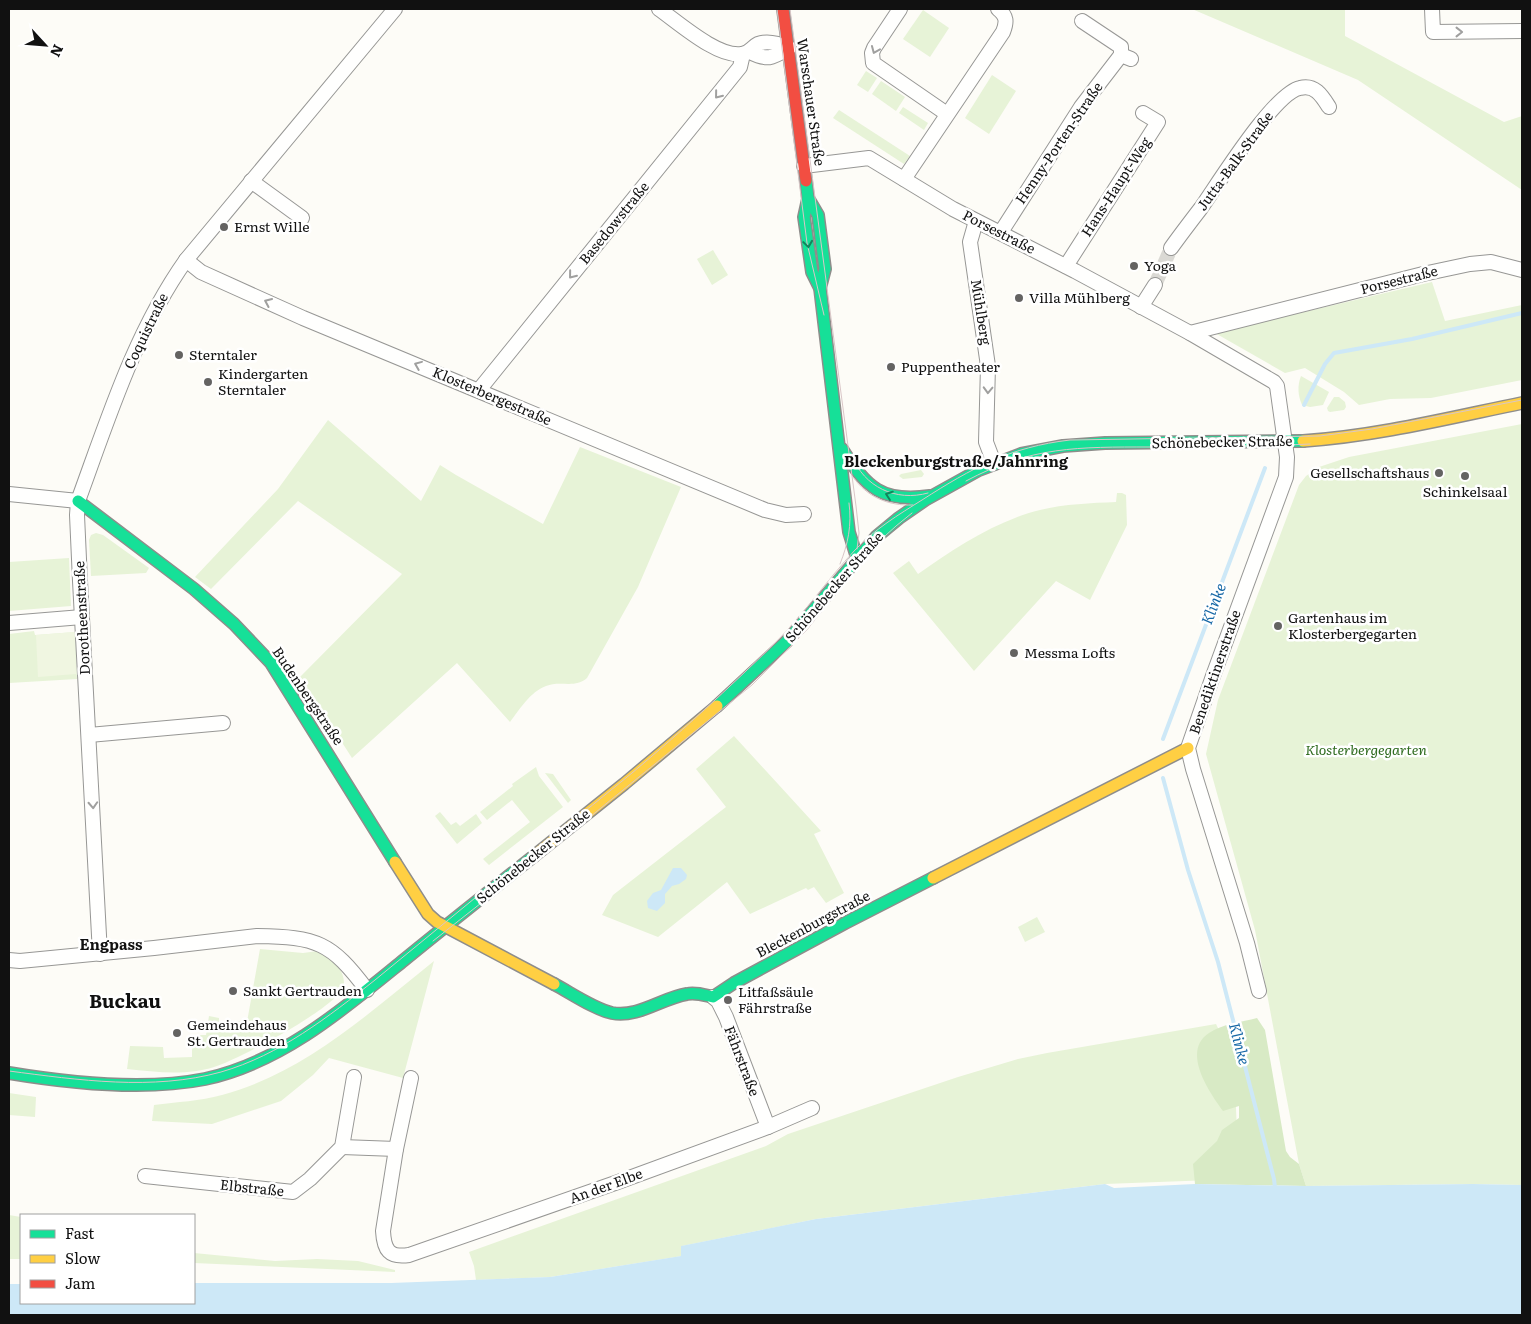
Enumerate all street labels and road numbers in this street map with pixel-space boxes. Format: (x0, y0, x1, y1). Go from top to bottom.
street label: Warschauer Straße (793, 37, 831, 167)
street label: Henny-Porten-Straße (1010, 77, 1107, 207)
street label: Jutta-Balk-Straße (1191, 107, 1277, 214)
street label: Hans-Haupt-Weg (1075, 133, 1155, 240)
street label: Basedowstraße (574, 177, 653, 268)
street label: Porsestraße (960, 204, 1039, 258)
street label: Porsestraße (1358, 260, 1439, 298)
street label: Mühlberg (967, 277, 997, 346)
street label: Coquistraße (118, 289, 172, 372)
street label: Klosterbergestraße (430, 361, 555, 429)
street label: Schönebecker Straße (1151, 430, 1292, 452)
street label: Schönebecker Straße (780, 527, 887, 646)
street label: Dorotheenstraße (68, 561, 94, 676)
street label: Benediktinerstraße (1183, 607, 1245, 736)
street label: Budenbergstraße (268, 642, 349, 749)
street label: Schönebecker Straße (471, 803, 593, 907)
street label: Bleckenburgstraße (752, 885, 873, 962)
street label: Fährstraße (720, 1023, 765, 1099)
street label: An der Elbe (566, 1163, 645, 1208)
street label: Elbstraße (219, 1174, 285, 1200)

